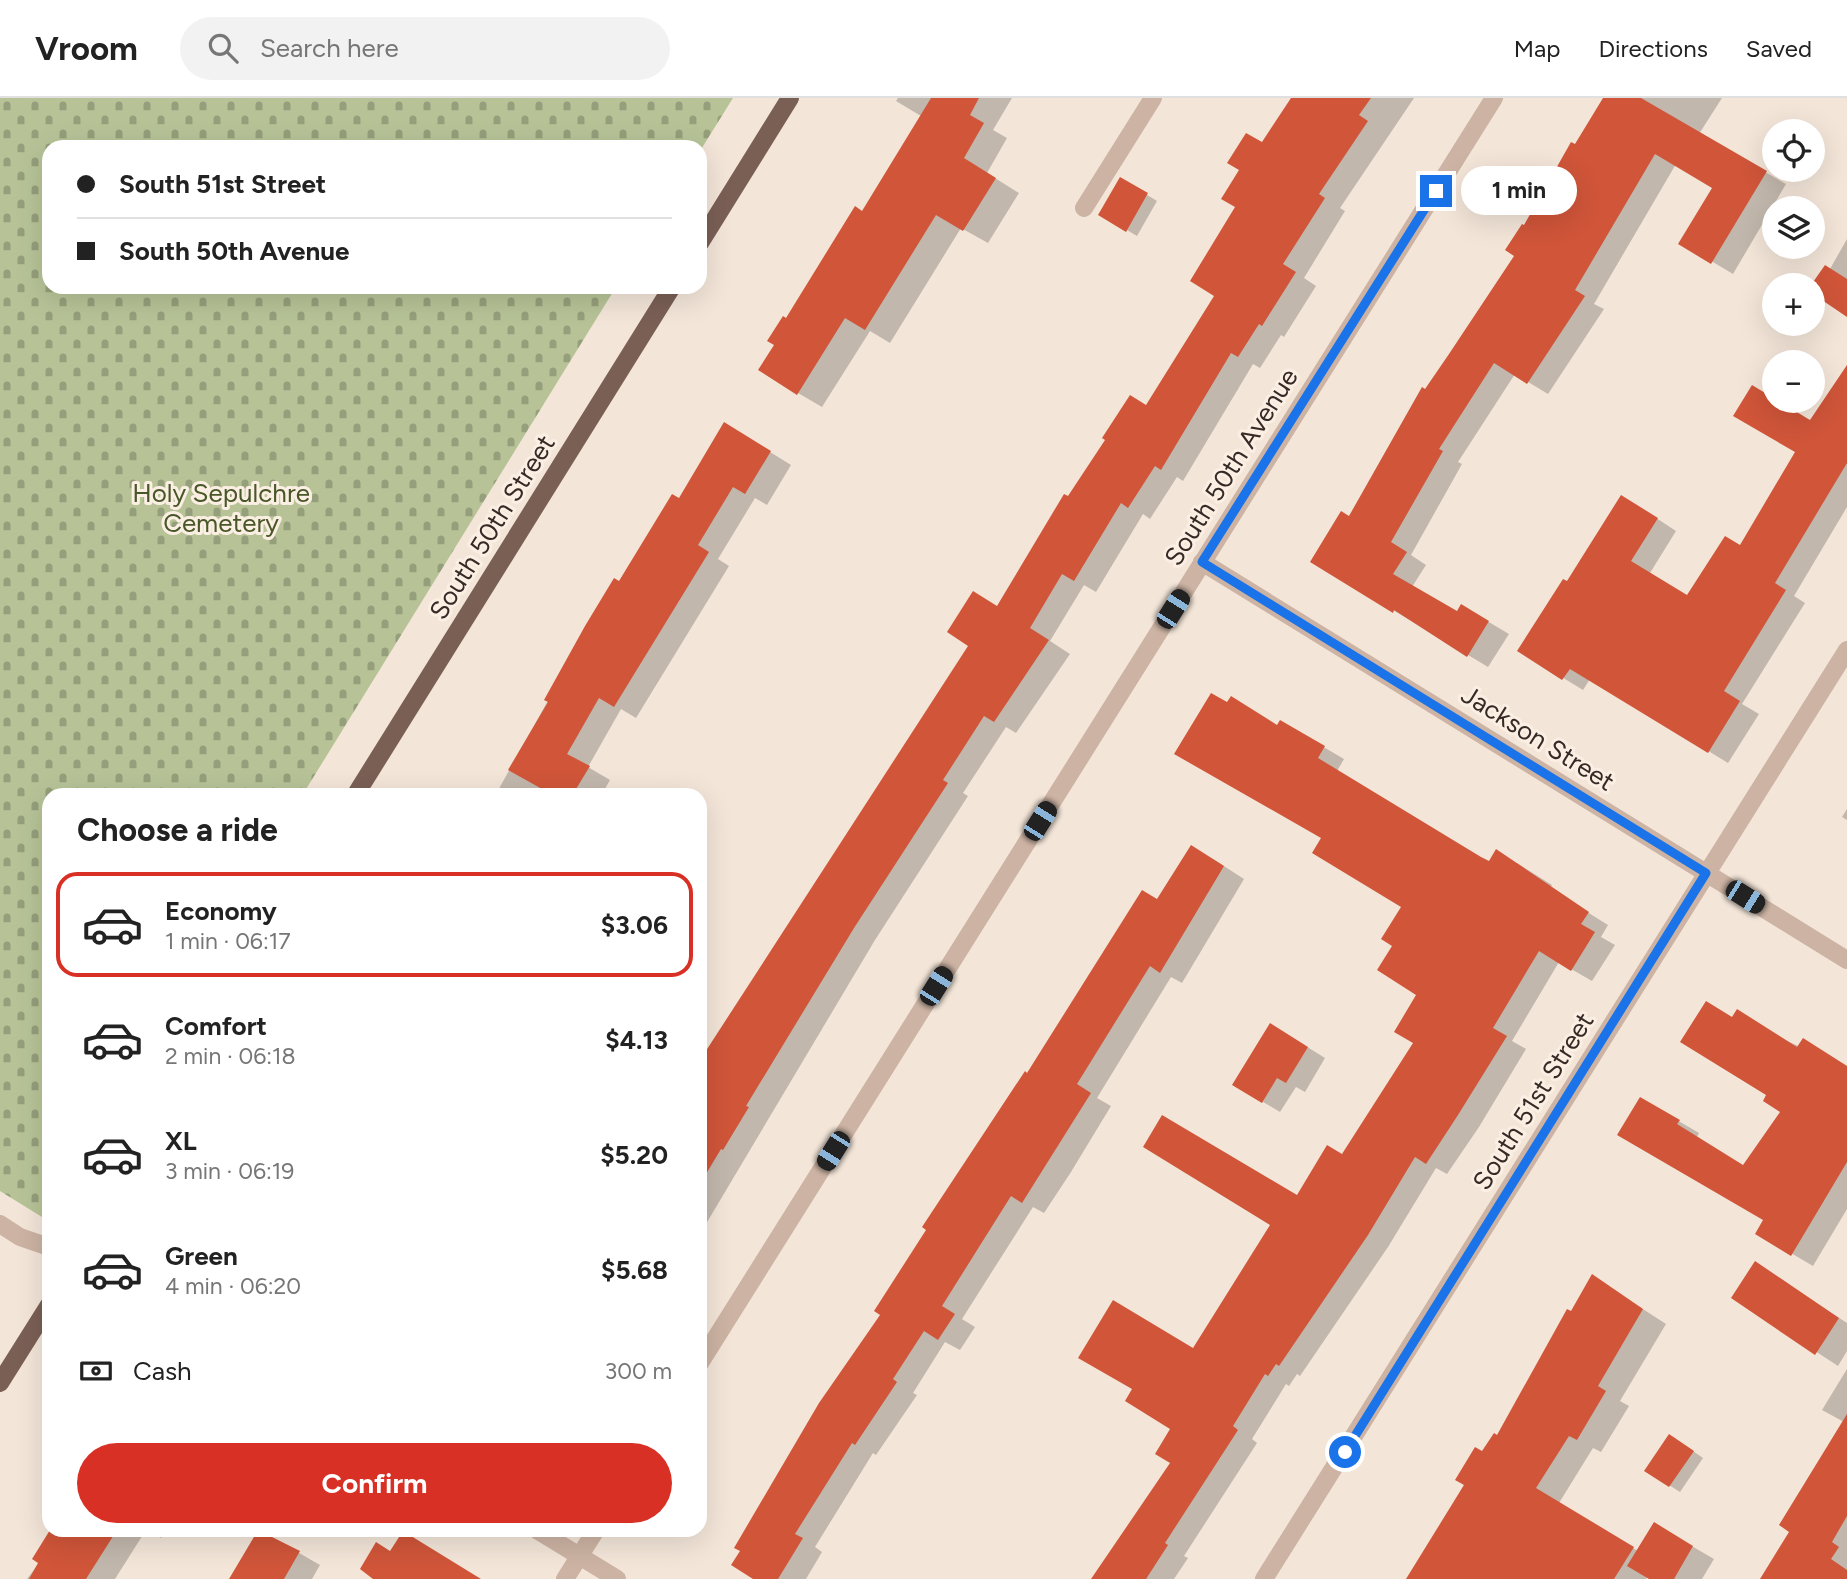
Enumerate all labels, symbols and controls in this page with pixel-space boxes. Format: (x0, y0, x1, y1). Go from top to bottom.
search box (180, 17, 670, 80)
text: Vroom (35, 29, 138, 68)
icon: search (204, 29, 242, 67)
text: Search here (260, 32, 399, 64)
text: Map (1514, 34, 1560, 63)
text: Directions (1598, 34, 1708, 63)
text: Saved (1746, 34, 1812, 63)
map controls (1762, 119, 1825, 413)
button: locate (1762, 119, 1825, 182)
callout: 1 min (1460, 166, 1576, 216)
text: South 51st Street (119, 168, 326, 200)
route end (1420, 175, 1452, 207)
text: 1 min (1492, 176, 1546, 204)
button: layers (1762, 196, 1825, 259)
text: South 50th Avenue (119, 235, 349, 267)
button: + (1762, 273, 1825, 336)
button: − (1762, 350, 1825, 413)
street label: South 50th Avenue (1157, 362, 1305, 572)
street label: South 50th Street (422, 429, 562, 625)
park label: Holy Sepulchre Cemetery (132, 477, 310, 539)
car (1153, 586, 1194, 632)
street label: Jackson Street (1456, 678, 1621, 798)
car (1020, 798, 1061, 844)
text: Choose a ride (77, 811, 278, 849)
car (1722, 877, 1769, 917)
icon: car (81, 893, 144, 956)
text: Economy (165, 895, 277, 927)
text: $3.06 (601, 909, 668, 941)
text: 1 min · 06:17 (165, 927, 291, 955)
car (916, 963, 957, 1009)
street label: South 51st Street (1466, 1006, 1600, 1196)
icon: car (81, 1008, 144, 1071)
text: Comfort (165, 1010, 267, 1042)
text: $4.13 (605, 1024, 668, 1056)
text: 2 min · 06:18 (165, 1042, 296, 1070)
icon: car (81, 1123, 144, 1186)
text: XL (165, 1125, 197, 1157)
car (813, 1128, 854, 1174)
text: $5.20 (600, 1139, 668, 1171)
text: 3 min · 06:19 (165, 1157, 294, 1185)
icon: car (81, 1238, 144, 1301)
text: Green (165, 1240, 238, 1272)
text: $5.68 (601, 1254, 668, 1286)
text: 4 min · 06:20 (165, 1272, 301, 1300)
icon: cash (77, 1352, 115, 1390)
text: Cash (133, 1355, 192, 1387)
text: 300 m (605, 1357, 672, 1385)
route start (1329, 1436, 1361, 1468)
button: Confirm (77, 1443, 672, 1523)

